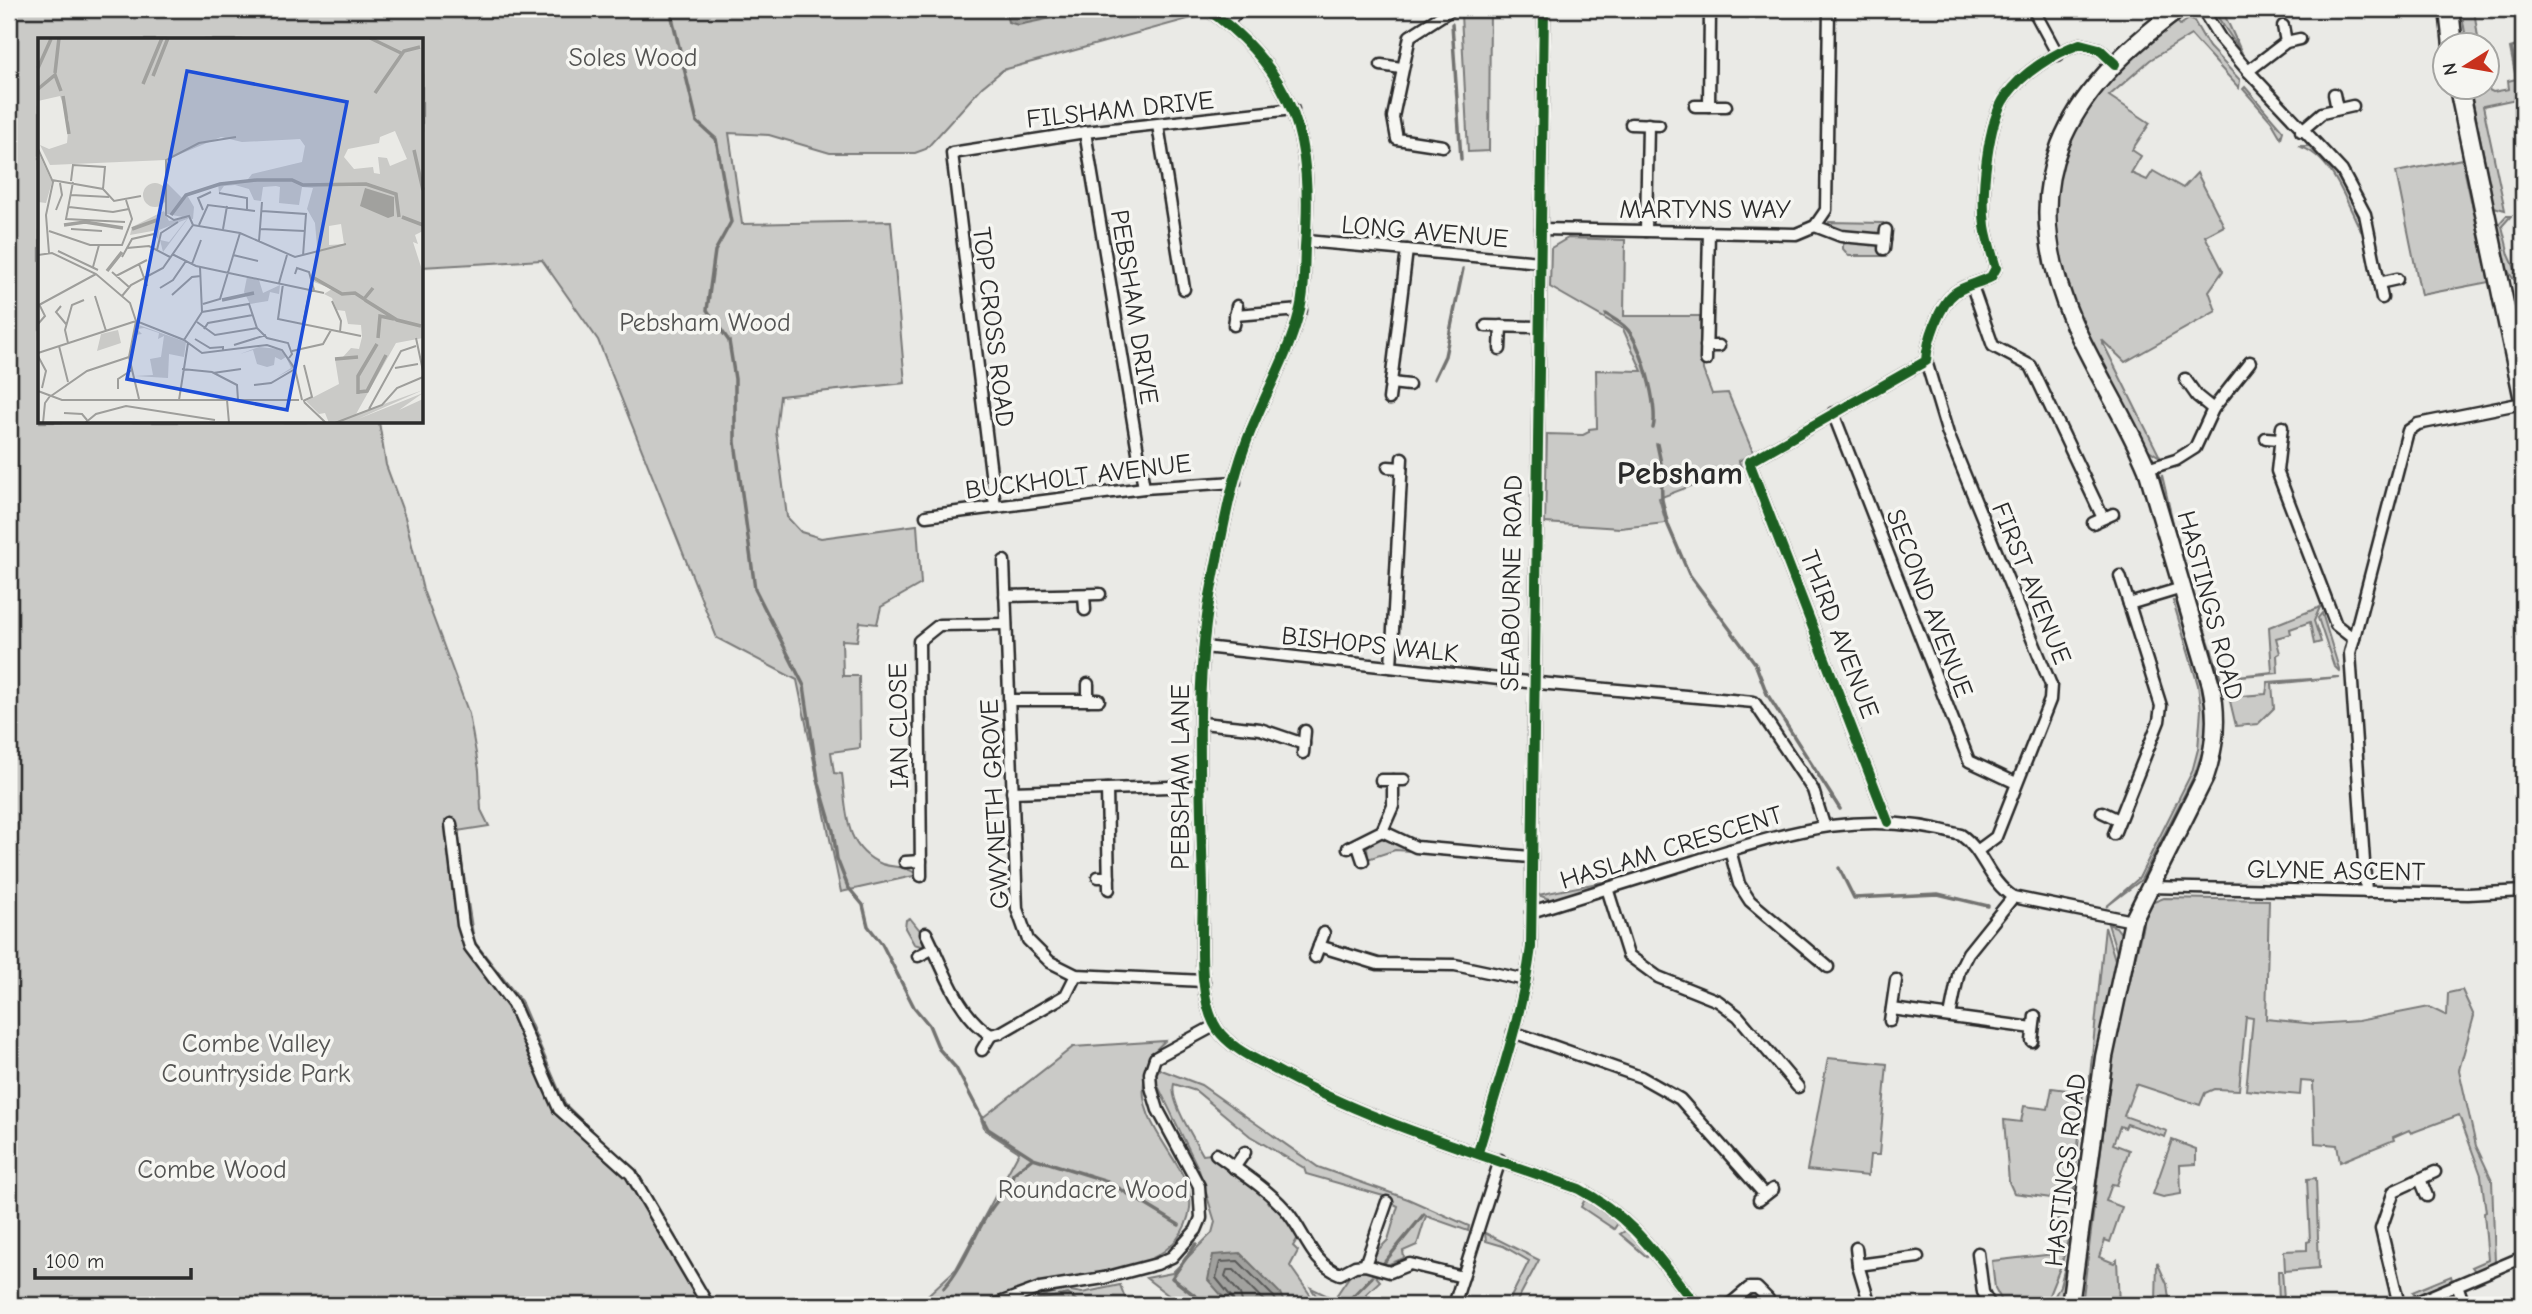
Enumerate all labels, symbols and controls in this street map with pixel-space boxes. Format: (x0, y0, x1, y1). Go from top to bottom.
north arrow (2430, 32, 2500, 102)
inset map (38, 38, 424, 424)
park label: Soles Wood (568, 43, 698, 73)
text: N (2438, 61, 2462, 77)
street label: FILSHAM DRIVE (1025, 85, 1215, 135)
street label: MARTYNS WAY (1619, 195, 1791, 225)
street label: PEBSHAM DRIVE (1104, 208, 1164, 407)
street label: LONG AVENUE (1340, 210, 1510, 254)
street label: TOP CROSS ROAD (966, 225, 1020, 429)
park label: Pebsham Wood (619, 308, 791, 338)
street label: BUCKHOLT AVENUE (963, 448, 1193, 506)
district label: Pebsham (1617, 454, 1743, 492)
street label: SEABOURNE ROAD (1495, 474, 1529, 692)
street label: FIRST AVENUE (1985, 498, 2077, 669)
street label: SECOND AVENUE (1879, 505, 1979, 702)
street label: HASTINGS ROAD (2170, 507, 2250, 703)
street label: THIRD AVENUE (1793, 546, 1885, 723)
street label: BISHOPS WALK (1280, 621, 1460, 669)
street label: IAN CLOSE (883, 663, 915, 789)
street label: PEBSHAM LANE (1166, 684, 1196, 870)
street label: GWYNETH GROVE (975, 698, 1015, 910)
street label: HASLAM CRESCENT (1557, 800, 1786, 896)
street label: GLYNE ASCENT (2247, 854, 2426, 888)
park label: Combe Valley Countryside Park (162, 1029, 351, 1089)
street label: HASTINGS ROAD (2039, 1072, 2093, 1268)
park label: Combe Wood (137, 1155, 287, 1185)
park label: Roundacre Wood (998, 1175, 1188, 1205)
scale bar (35, 1237, 191, 1281)
text: 100 m (46, 1249, 104, 1273)

